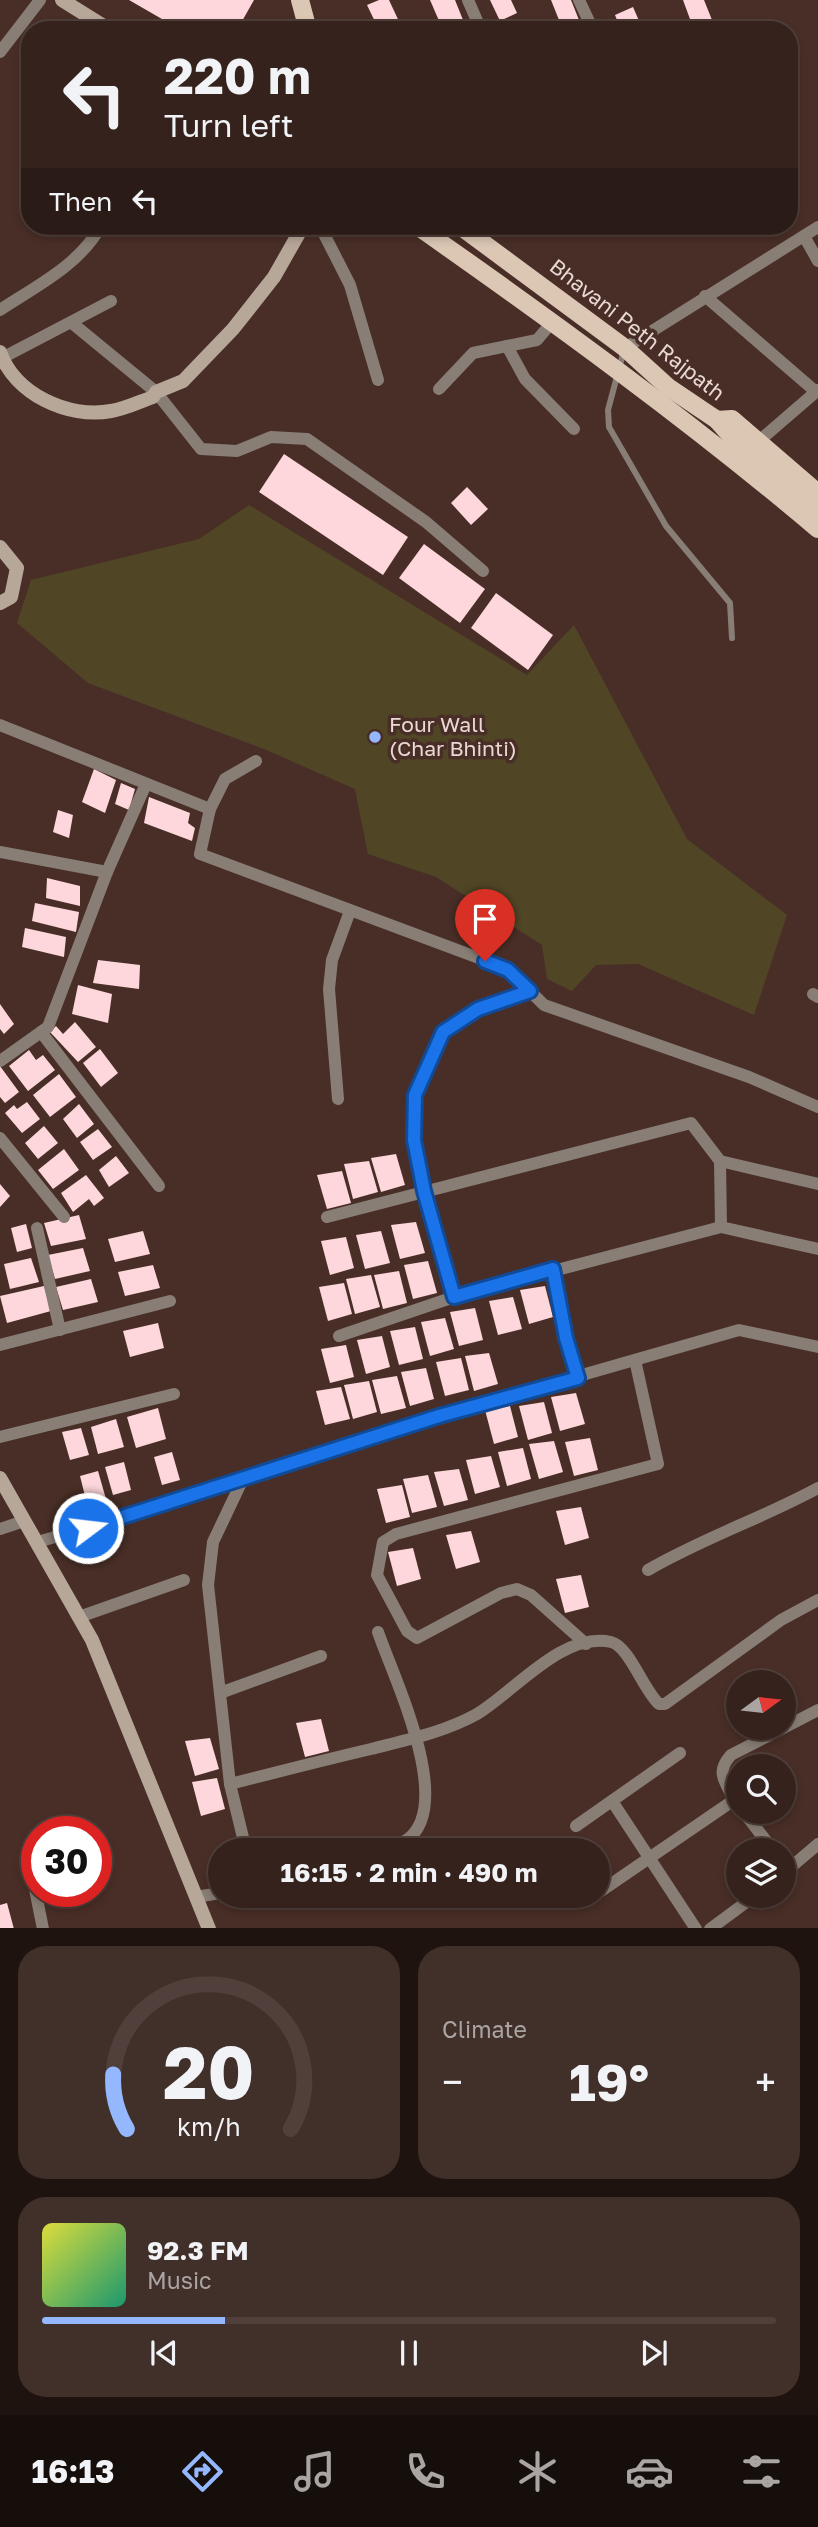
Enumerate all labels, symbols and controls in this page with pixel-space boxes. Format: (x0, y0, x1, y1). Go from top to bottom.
text: 220 m (164, 46, 311, 105)
icon: left (49, 49, 140, 140)
text: Turn left (164, 106, 293, 144)
icon: left (126, 182, 164, 220)
text: Then (49, 186, 112, 217)
street label: Bhavani Peth Rajpath (545, 253, 730, 406)
place label: Four Wall (Char Bhinti) (389, 711, 517, 761)
marker: Four Wall (Char Bhinti) (367, 729, 383, 745)
pin (455, 889, 515, 961)
icon: arrive (466, 900, 504, 938)
position arrow (51, 1491, 125, 1565)
north arrow (726, 1670, 796, 1740)
map controls (726, 1670, 796, 1908)
button: search (726, 1754, 796, 1824)
speed limit sign: 30 (21, 1816, 112, 1907)
button: layers (726, 1838, 796, 1908)
text: 16:15 · 2 min · 490 m (281, 1857, 537, 1888)
text: Climate (442, 2015, 527, 2043)
text: 20 (163, 2028, 255, 2115)
text: 19° (569, 2050, 649, 2112)
text: − (442, 2059, 463, 2104)
text: + (755, 2059, 776, 2104)
text: km/h (177, 2110, 241, 2141)
text: 92.3 FM (147, 2235, 249, 2266)
text: Music (147, 2266, 212, 2294)
icon: previous (145, 2334, 183, 2372)
icon: pause (390, 2334, 428, 2372)
icon: next (635, 2334, 673, 2372)
icon: directions (178, 2447, 227, 2496)
icon: music (290, 2447, 339, 2496)
icon: phone (401, 2447, 450, 2496)
icon: climate (513, 2447, 562, 2496)
icon: car (625, 2447, 674, 2496)
icon: filters (737, 2447, 786, 2496)
text: 16:13 (31, 2452, 115, 2490)

